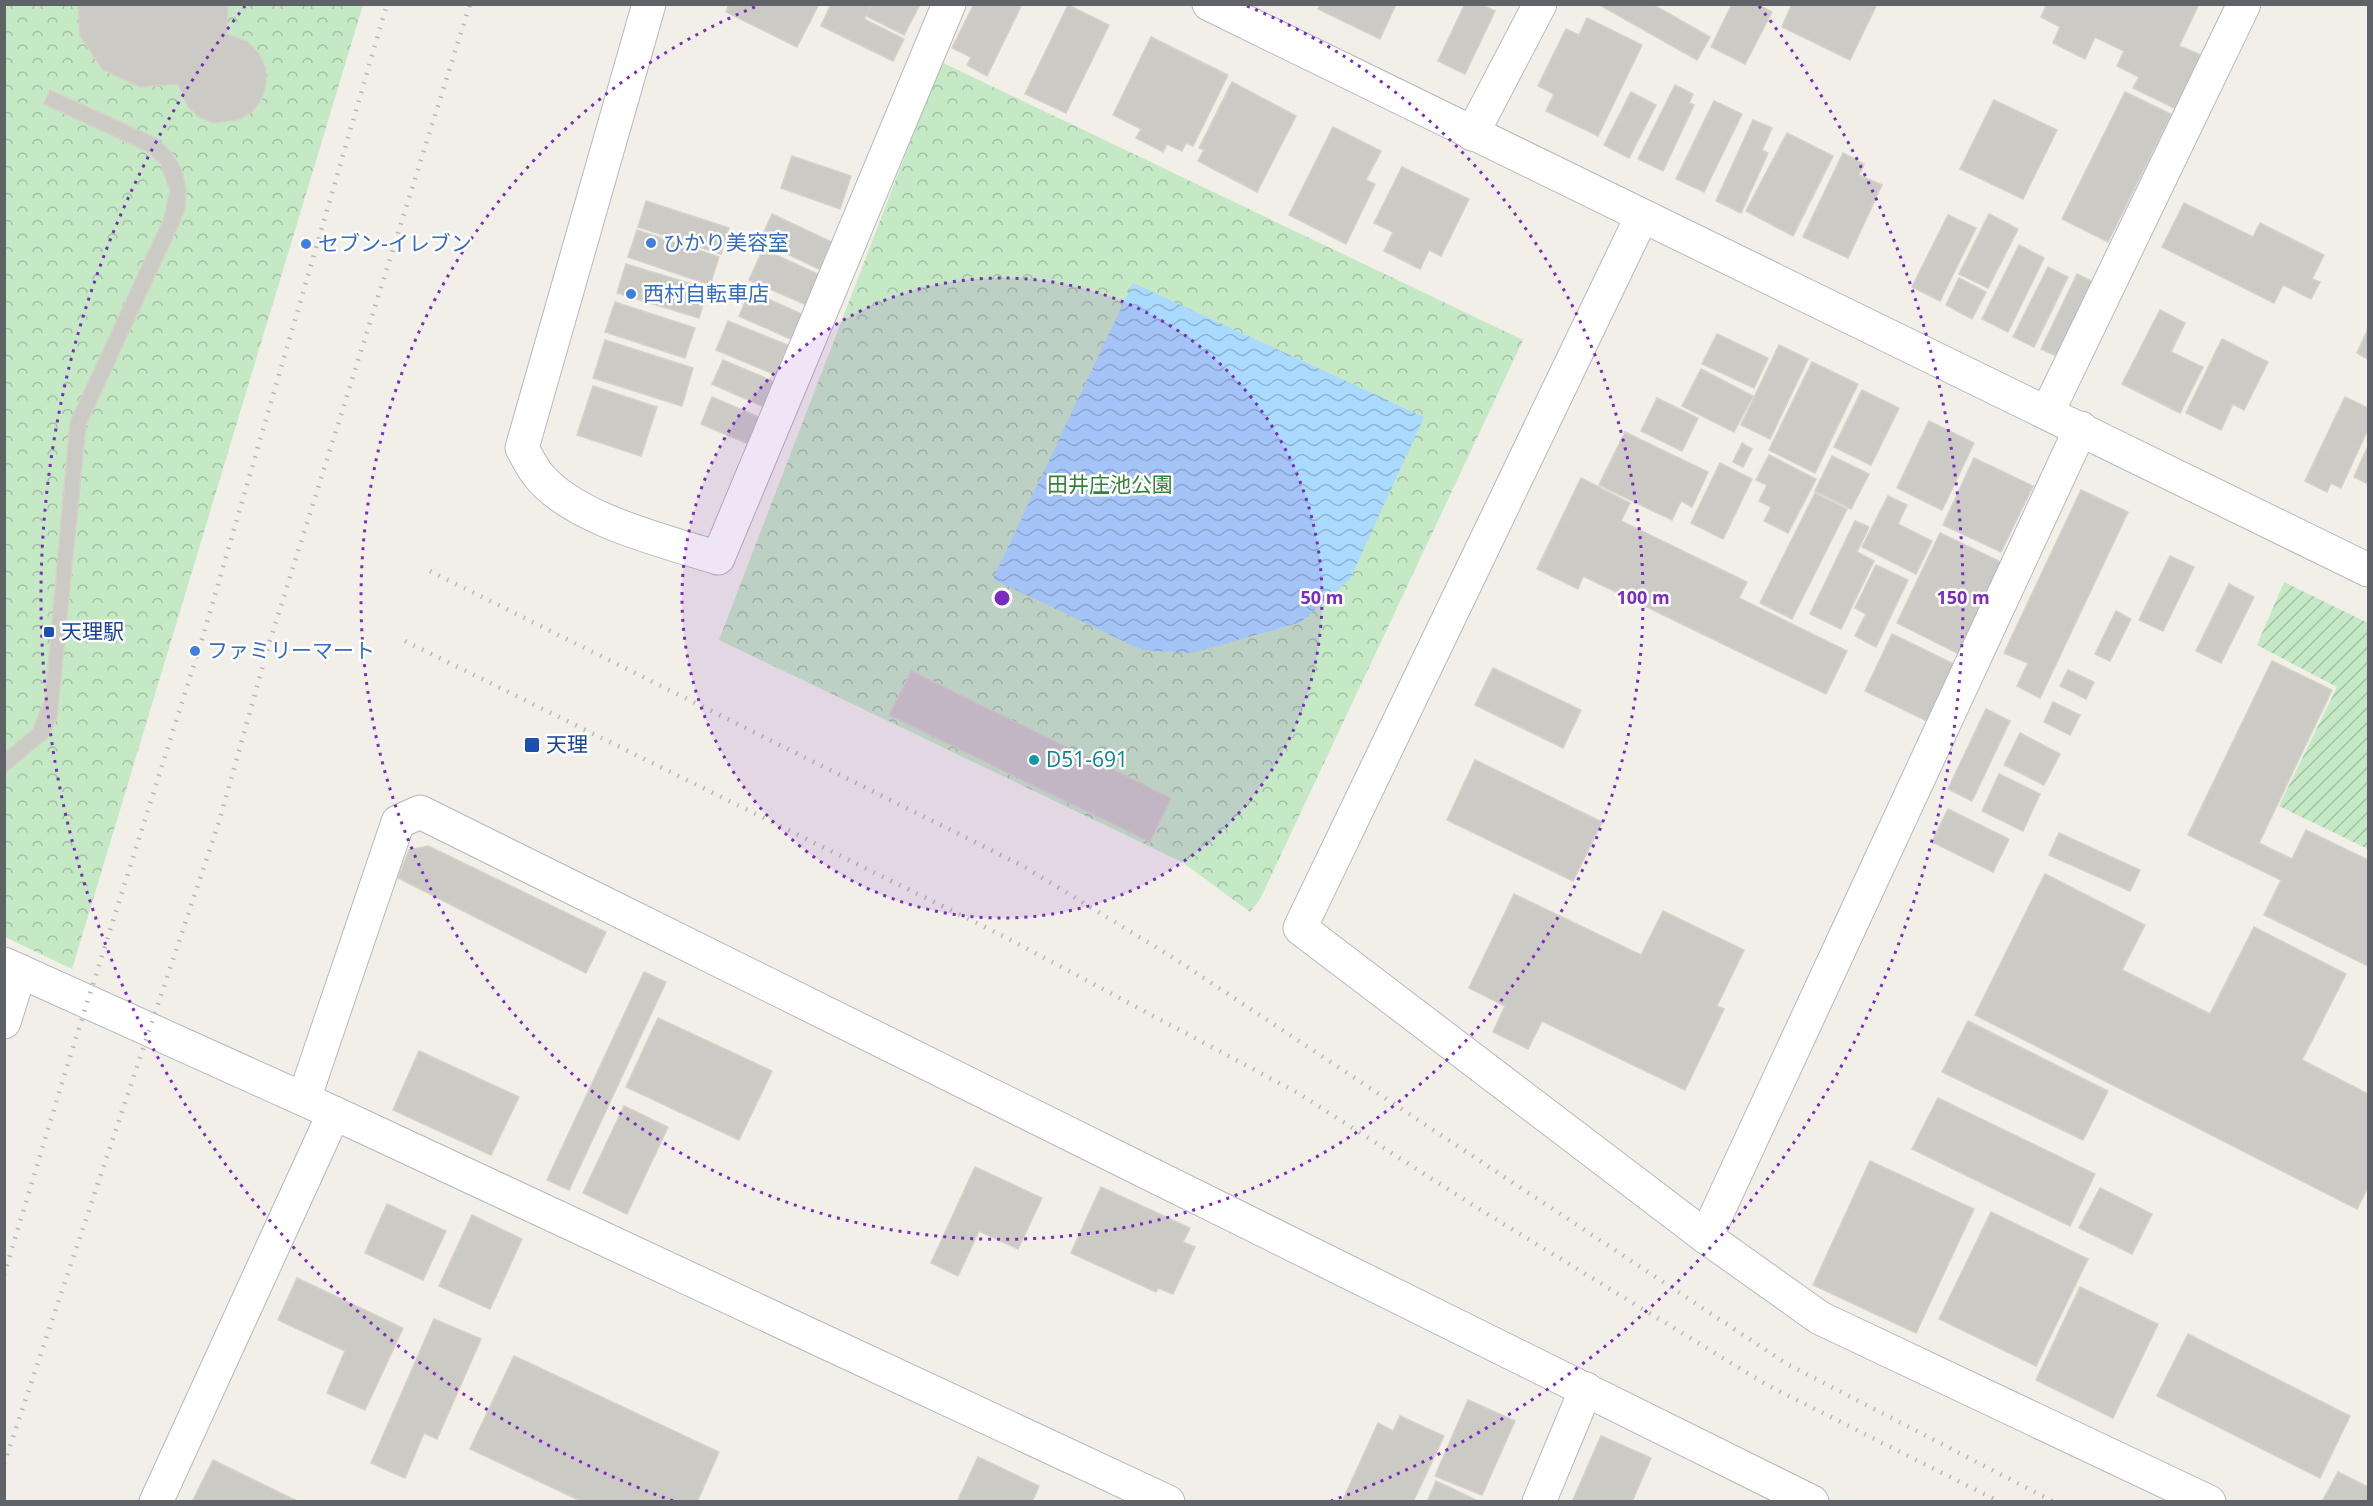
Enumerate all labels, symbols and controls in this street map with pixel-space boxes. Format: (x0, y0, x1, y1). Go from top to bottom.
place label: ひかり美容室 (663, 228, 789, 256)
place label: セブン-イレブン (318, 229, 472, 257)
marker: ひかり美容室 (644, 236, 658, 250)
marker: セブン-イレブン (299, 237, 313, 251)
place label: 西村自転車店 (643, 279, 769, 307)
marker: 西村自転車店 (624, 287, 638, 301)
park label: 田井庄池公園 (1047, 470, 1173, 498)
text: 50 m (1301, 585, 1343, 609)
text: 100 m (1616, 585, 1670, 609)
text: 150 m (1936, 585, 1990, 609)
centre of rings (992, 588, 1012, 608)
place label: 天理駅 (61, 617, 124, 645)
marker: 天理駅 (42, 625, 56, 639)
place label: ファミリーマート (207, 636, 375, 664)
marker: ファミリーマート (188, 644, 202, 658)
place label: 天理 (546, 730, 588, 758)
marker: 天理 (523, 736, 541, 754)
place label: D51-691 (1046, 745, 1128, 773)
marker: D51-691 (1027, 753, 1041, 767)

